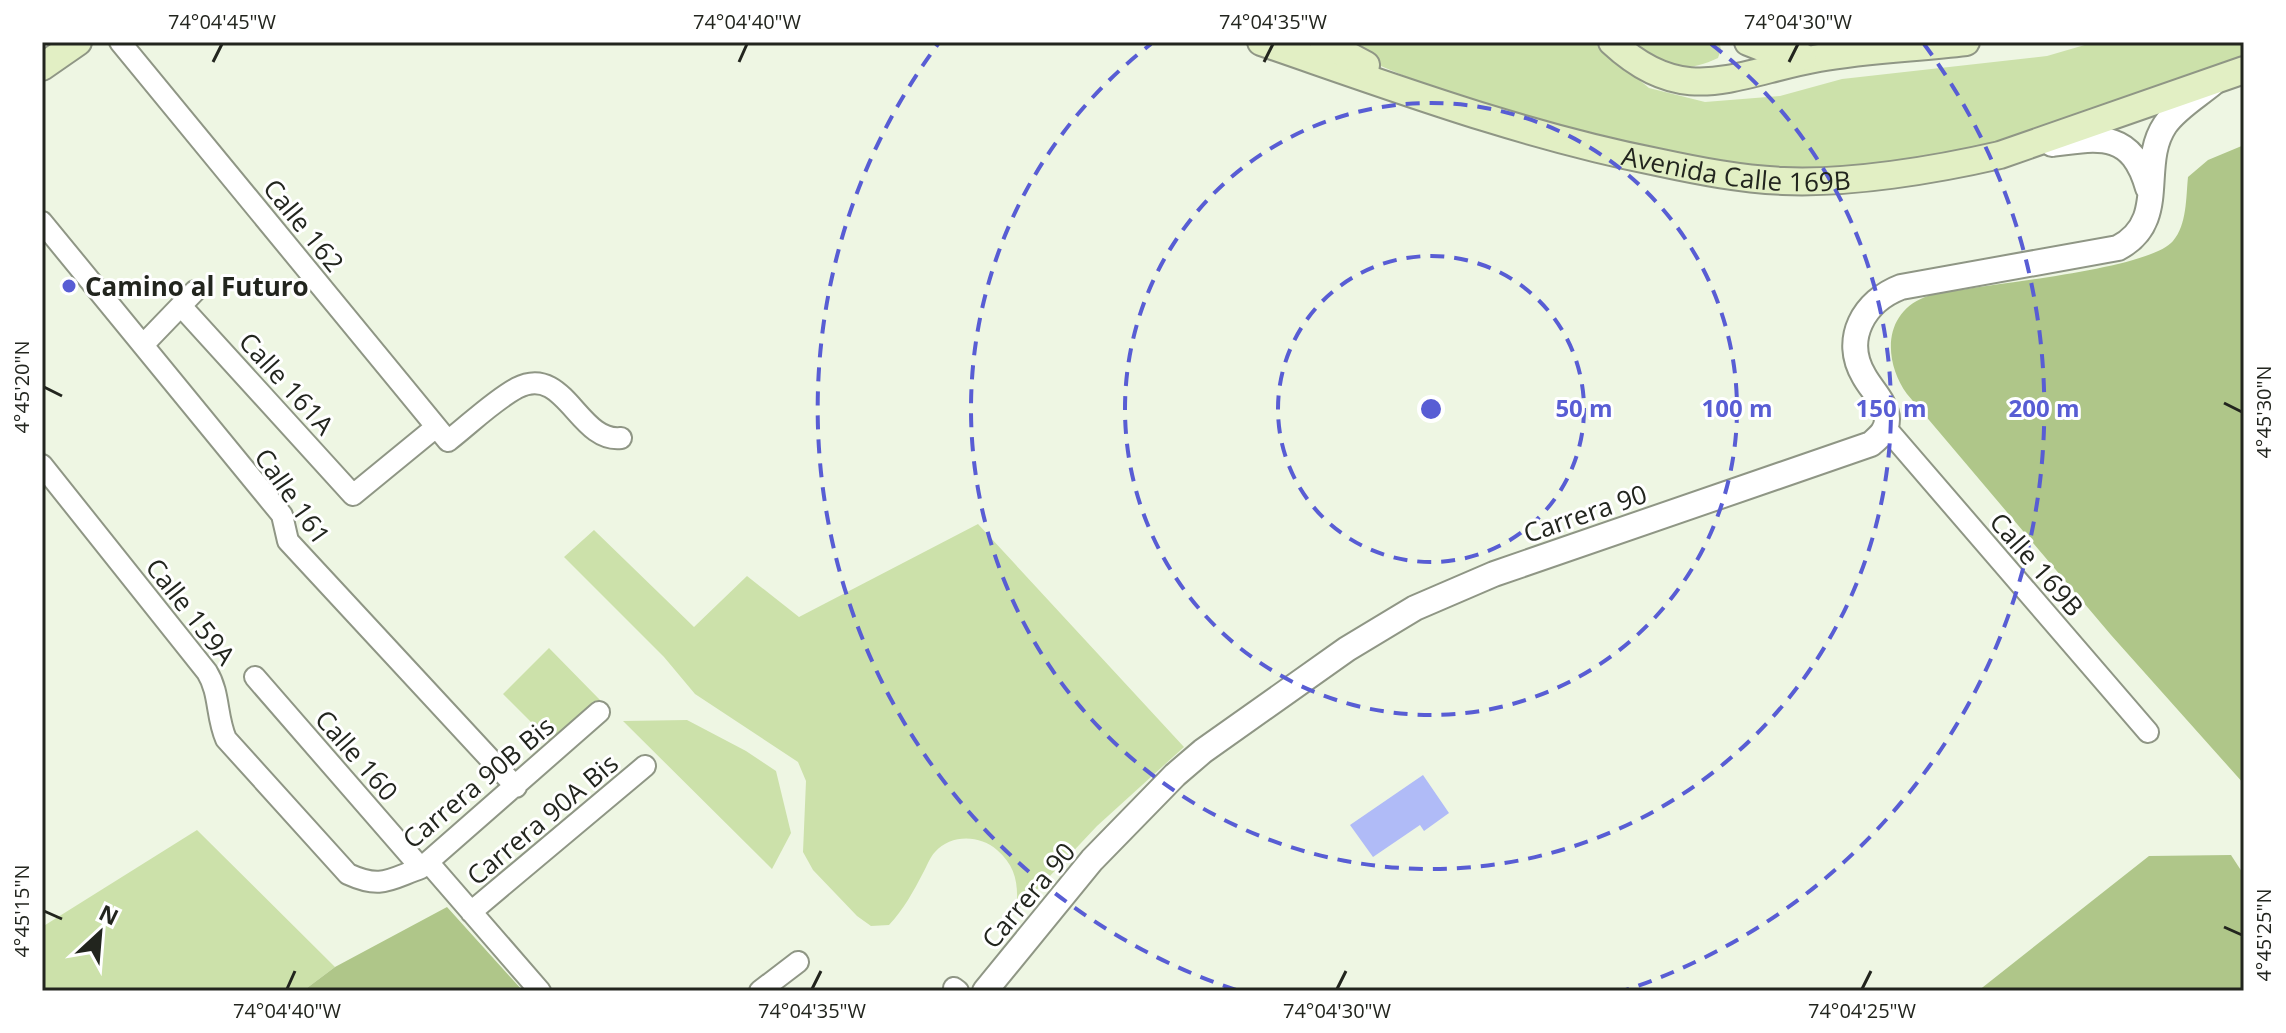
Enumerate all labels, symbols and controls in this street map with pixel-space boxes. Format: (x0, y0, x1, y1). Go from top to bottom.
text: 74°04'45"W (168, 8, 277, 35)
text: 74°04'40"W (693, 8, 802, 35)
text: 74°04'35"W (1219, 8, 1328, 35)
text: 74°04'30"W (1744, 8, 1853, 35)
street label: Avenida Calle 169B (1618, 137, 1852, 199)
street label: Calle 162 (255, 171, 353, 279)
place label: Camino al Futuro (85, 268, 309, 304)
marker: Camino al Futuro (60, 277, 78, 295)
street label: Calle 161A (231, 324, 343, 442)
text: 4°45'20"N (8, 340, 35, 434)
text: 4°45'30"N (2250, 365, 2277, 459)
text: 50 m (1555, 391, 1613, 424)
text: 100 m (1702, 391, 1772, 424)
text: 150 m (1856, 391, 1926, 424)
text: 200 m (2009, 391, 2079, 424)
centre of rings (1417, 395, 1445, 423)
street label: Calle 161 (247, 441, 339, 551)
street label: Carrera 90 (1519, 475, 1651, 551)
street label: Calle 169B (1982, 504, 2092, 624)
street label: Calle 159A (138, 550, 244, 672)
street label: Calle 160 (307, 702, 407, 808)
street label: Carrera 90B Bis (395, 708, 561, 856)
street label: Carrera 90A Bis (459, 745, 625, 893)
street label: Carrera 90 (973, 834, 1083, 956)
text: 4°45'15"N (8, 864, 35, 958)
text: 4°45'25"N (2250, 888, 2277, 982)
north arrow (60, 893, 140, 973)
text: N (95, 897, 124, 932)
text: 74°04'40"W (233, 997, 342, 1024)
text: 74°04'35"W (758, 997, 867, 1024)
text: 74°04'30"W (1283, 997, 1392, 1024)
text: 74°04'25"W (1808, 997, 1917, 1024)

